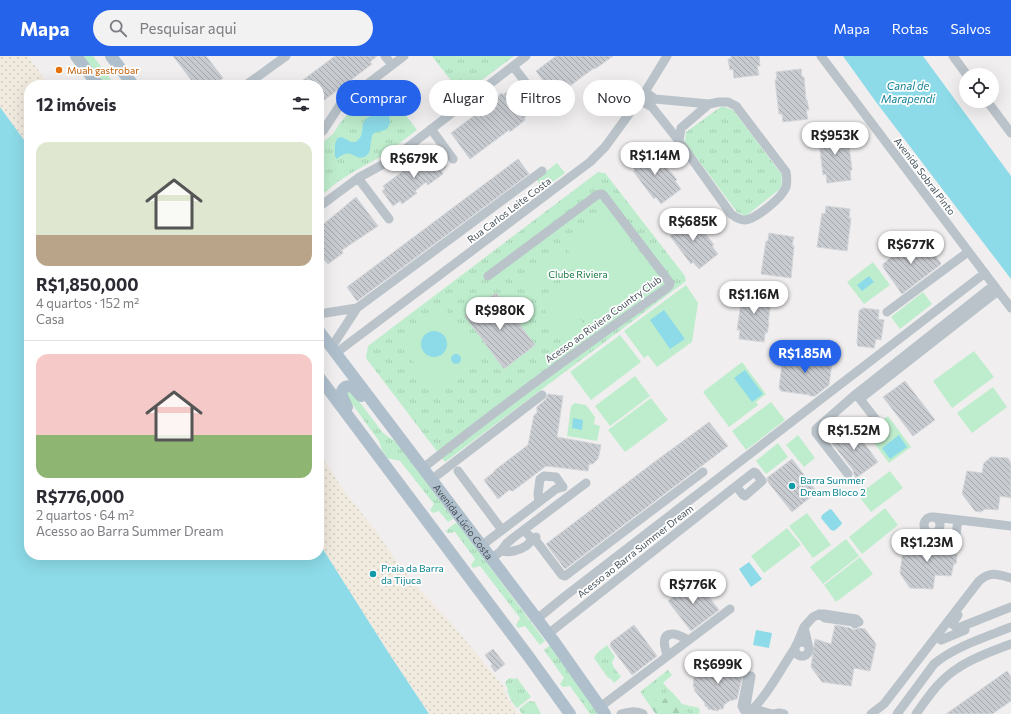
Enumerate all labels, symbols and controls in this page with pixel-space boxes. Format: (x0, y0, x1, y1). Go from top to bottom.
search box (93, 10, 373, 46)
text: Mapa (20, 17, 69, 40)
icon: search (107, 17, 129, 39)
text: Pesquisar aqui (139, 19, 237, 37)
text: Mapa (834, 20, 870, 37)
text: Rotas (892, 20, 928, 37)
text: Salvos (950, 20, 991, 37)
place label: Muah gastrobar (67, 64, 139, 76)
marker: Muah gastrobar (54, 65, 64, 75)
map controls (959, 68, 999, 108)
button: locate (959, 68, 999, 108)
water label: Canal de Marapendi (881, 79, 936, 105)
chip: Comprar (336, 80, 421, 116)
chip: Alugar (429, 80, 498, 116)
chip: Filtros (506, 80, 575, 116)
chip: Novo (583, 80, 645, 116)
icon: filters (290, 93, 312, 115)
text: 12 imóveis (36, 94, 116, 115)
pin: R$953K (802, 122, 868, 156)
text: R$953K (811, 127, 859, 143)
street label: Avenida Sobral Pinto (892, 135, 958, 217)
pin: R$1.14M (618, 142, 692, 176)
pin: R$679K (381, 145, 447, 179)
text: R$1.14M (629, 147, 681, 163)
text: R$679K (390, 150, 438, 166)
icon: home (138, 168, 210, 240)
street label: Rua Carlos Leite Costa (465, 175, 553, 245)
pin: R$685K (660, 208, 726, 242)
text: R$685K (668, 213, 718, 229)
pin: R$677K (878, 231, 944, 265)
text: R$677K (887, 236, 935, 252)
park label: Clube Riviera (548, 268, 608, 280)
street label: Acesso ao Riviera Country Club (543, 273, 663, 365)
text: R$1,850,000 (36, 274, 139, 295)
pin: R$1.16M (717, 281, 791, 315)
text: R$1.16M (728, 286, 780, 302)
text: 4 quartos · 152 m² (36, 295, 139, 311)
pin: R$980K (467, 297, 533, 331)
text: R$980K (475, 302, 525, 318)
text: Casa (36, 311, 64, 327)
pin: R$1.85M (768, 340, 842, 374)
text: R$1.85M (778, 345, 832, 361)
icon: home (138, 380, 210, 452)
pin: R$1.52M (817, 417, 891, 451)
text: R$1.52M (827, 422, 881, 438)
place label: Barra Summer Dream Bloco 2 (800, 474, 866, 498)
street label: Avenida Lúcio Costa (431, 481, 496, 562)
marker: Barra Summer Dream Bloco 2 (787, 481, 797, 491)
text: R$776,000 (36, 486, 124, 507)
street label: Acesso ao Barra Summer Dream (574, 502, 696, 600)
text: 2 quartos · 64 m² (36, 507, 134, 523)
text: Acesso ao Barra Summer Dream (36, 523, 223, 539)
pin: R$1.23M (890, 529, 964, 563)
text: R$1.23M (900, 534, 954, 550)
place label: Praia da Barra da Tijuca (381, 562, 444, 586)
marker: Praia da Barra da Tijuca (368, 569, 378, 579)
pin: R$776K (660, 571, 726, 605)
text: R$776K (669, 576, 717, 592)
pin: R$699K (685, 651, 751, 685)
text: R$699K (693, 656, 743, 672)

